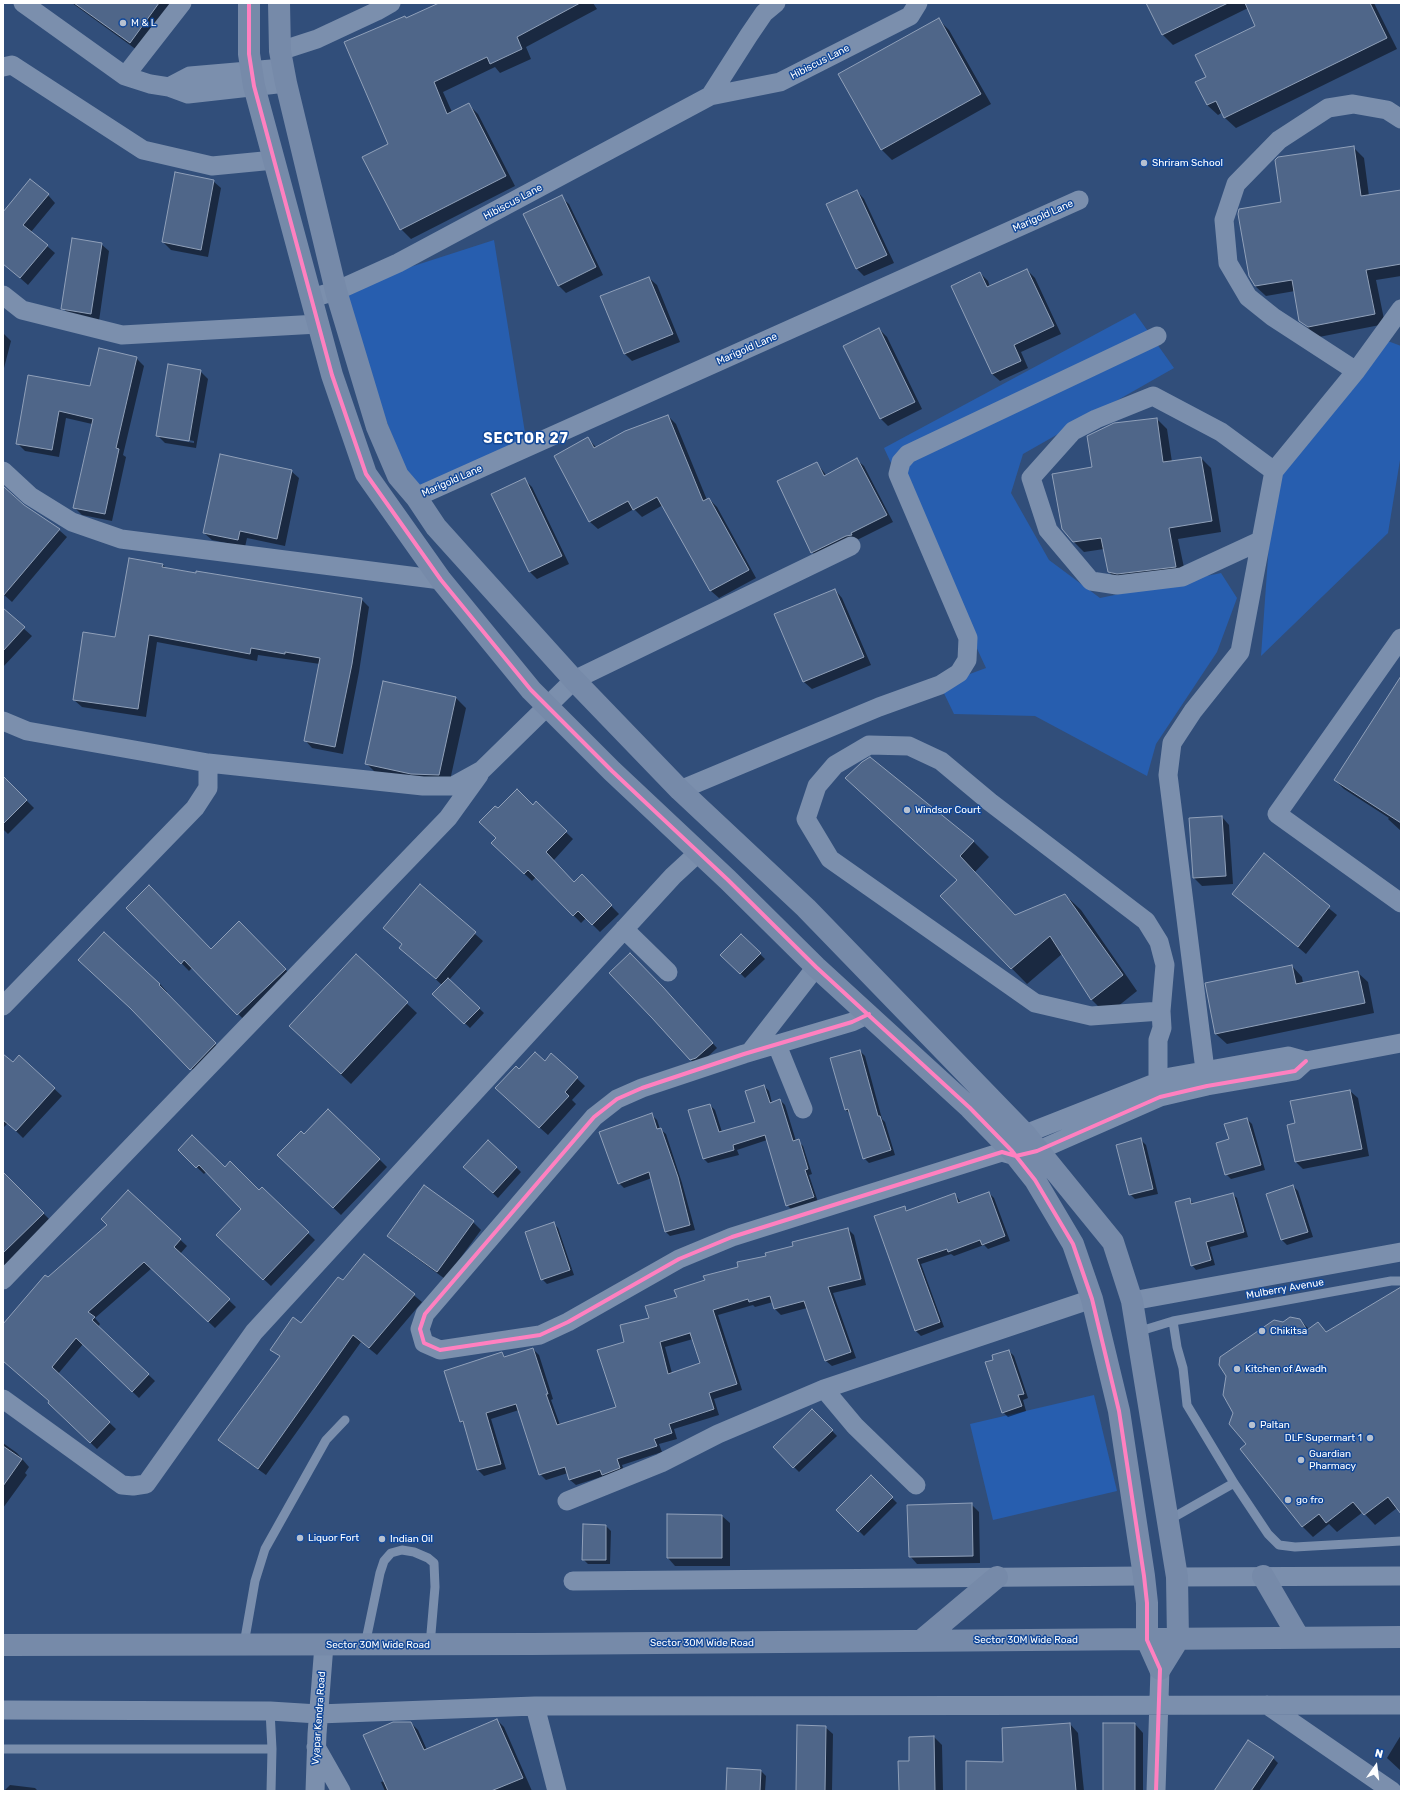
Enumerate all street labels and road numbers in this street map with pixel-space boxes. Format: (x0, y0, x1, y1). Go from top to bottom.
street label: Hibiscus Lane (788, 42, 852, 82)
street label: Hibiscus Lane (482, 181, 544, 223)
street label: Marigold Lane (1011, 197, 1075, 235)
street label: Marigold Lane (715, 330, 779, 368)
street label: Marigold Lane (420, 462, 484, 500)
street label: Mulberry Avenue (1245, 1276, 1325, 1302)
street label: Sector 30M Wide Road (974, 1634, 1078, 1646)
street label: Sector 30M Wide Road (650, 1637, 754, 1649)
street label: Sector 30M Wide Road (326, 1639, 430, 1651)
street label: Vyapar Kendra Road (310, 1671, 328, 1765)

